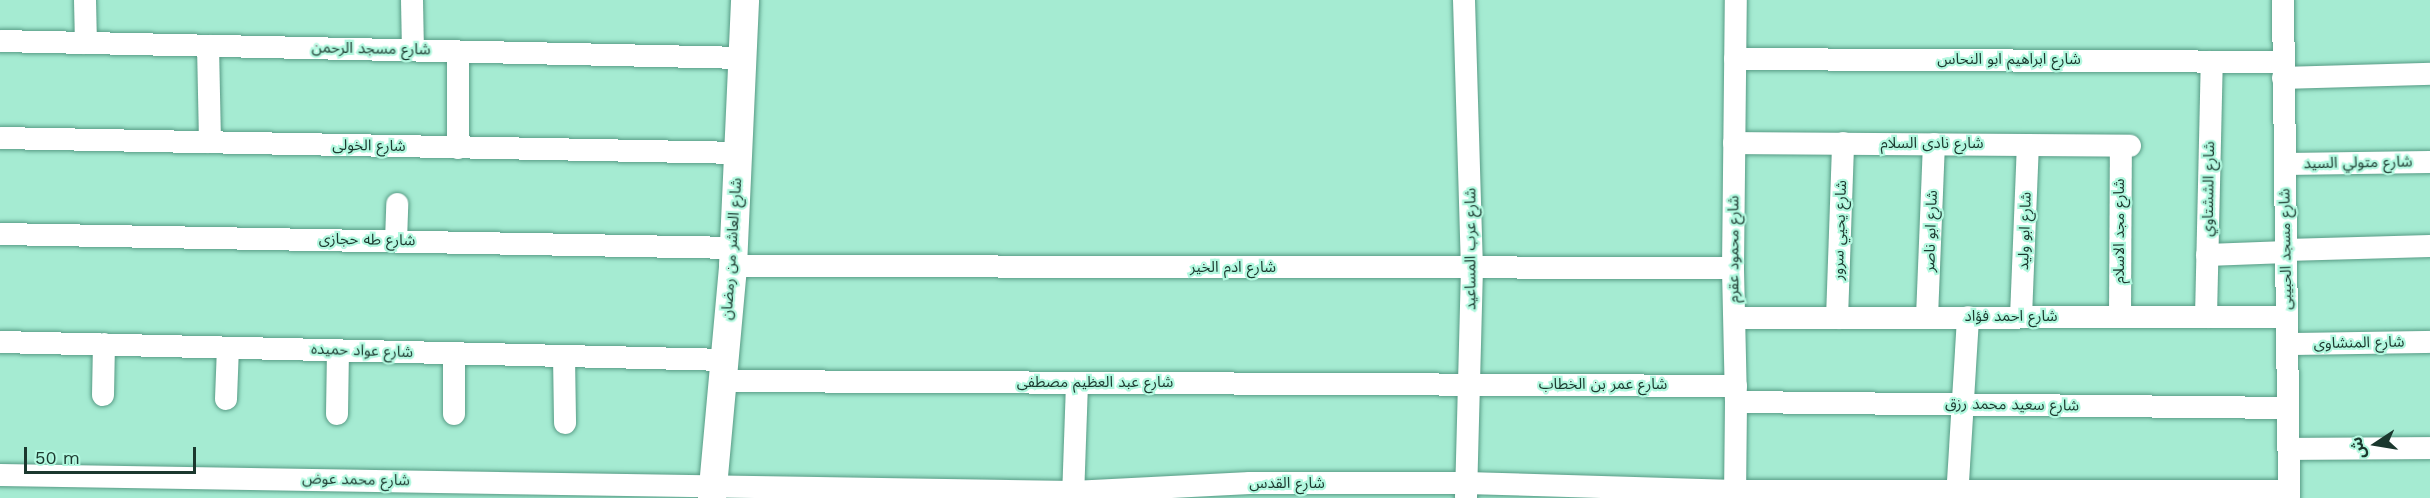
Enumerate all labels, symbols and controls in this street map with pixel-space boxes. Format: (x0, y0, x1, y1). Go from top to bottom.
street label: شارع مسجد الرحمن (311, 39, 431, 59)
street label: شارع ابراهيم ابو النحاس (1937, 51, 2081, 69)
street label: شارع نادى السلام (1881, 135, 1983, 153)
street label: شارع الخولى (332, 136, 406, 156)
street label: شارع الششتاوي (2199, 141, 2219, 237)
street label: شارع متولي السيد (2303, 153, 2413, 173)
street label: شارع العاشر من رمضان (718, 177, 746, 321)
street label: شارع مجد الاسلام (2111, 178, 2129, 284)
street label: شارع يحيي سرور (1829, 180, 1851, 280)
street label: شارع عرب المساعيد (1462, 188, 1480, 310)
street label: شارع مسجد الحبيبى (2276, 188, 2296, 310)
street label: شارع ابو ناصر (1921, 190, 1941, 272)
street label: شارع ابو وليد (2015, 192, 2035, 270)
street label: شارع محمود عقرم (1725, 195, 1743, 303)
street label: شارع طه حجازى (319, 230, 415, 250)
street label: شارع ادم الخير (1190, 259, 1276, 277)
street label: شارع احمد فؤاد (1964, 308, 2058, 326)
street label: شارع المنشاوى (2313, 333, 2405, 353)
street label: شارع عواد حميده (311, 340, 413, 362)
street label: شارع عبد العظيم مصطفى (1017, 374, 1173, 392)
street label: شارع عمر بن الخطاب (1539, 376, 1667, 394)
street label: شارع سعيد محمد رزق (1945, 395, 2079, 415)
north arrow (2346, 414, 2406, 474)
scale bar (27, 435, 200, 473)
text: ش (2346, 435, 2369, 461)
text: 50 m (35, 447, 80, 468)
street label: شارع محمد عوض (302, 470, 410, 490)
street label: شارع القدس (1249, 475, 1325, 493)

